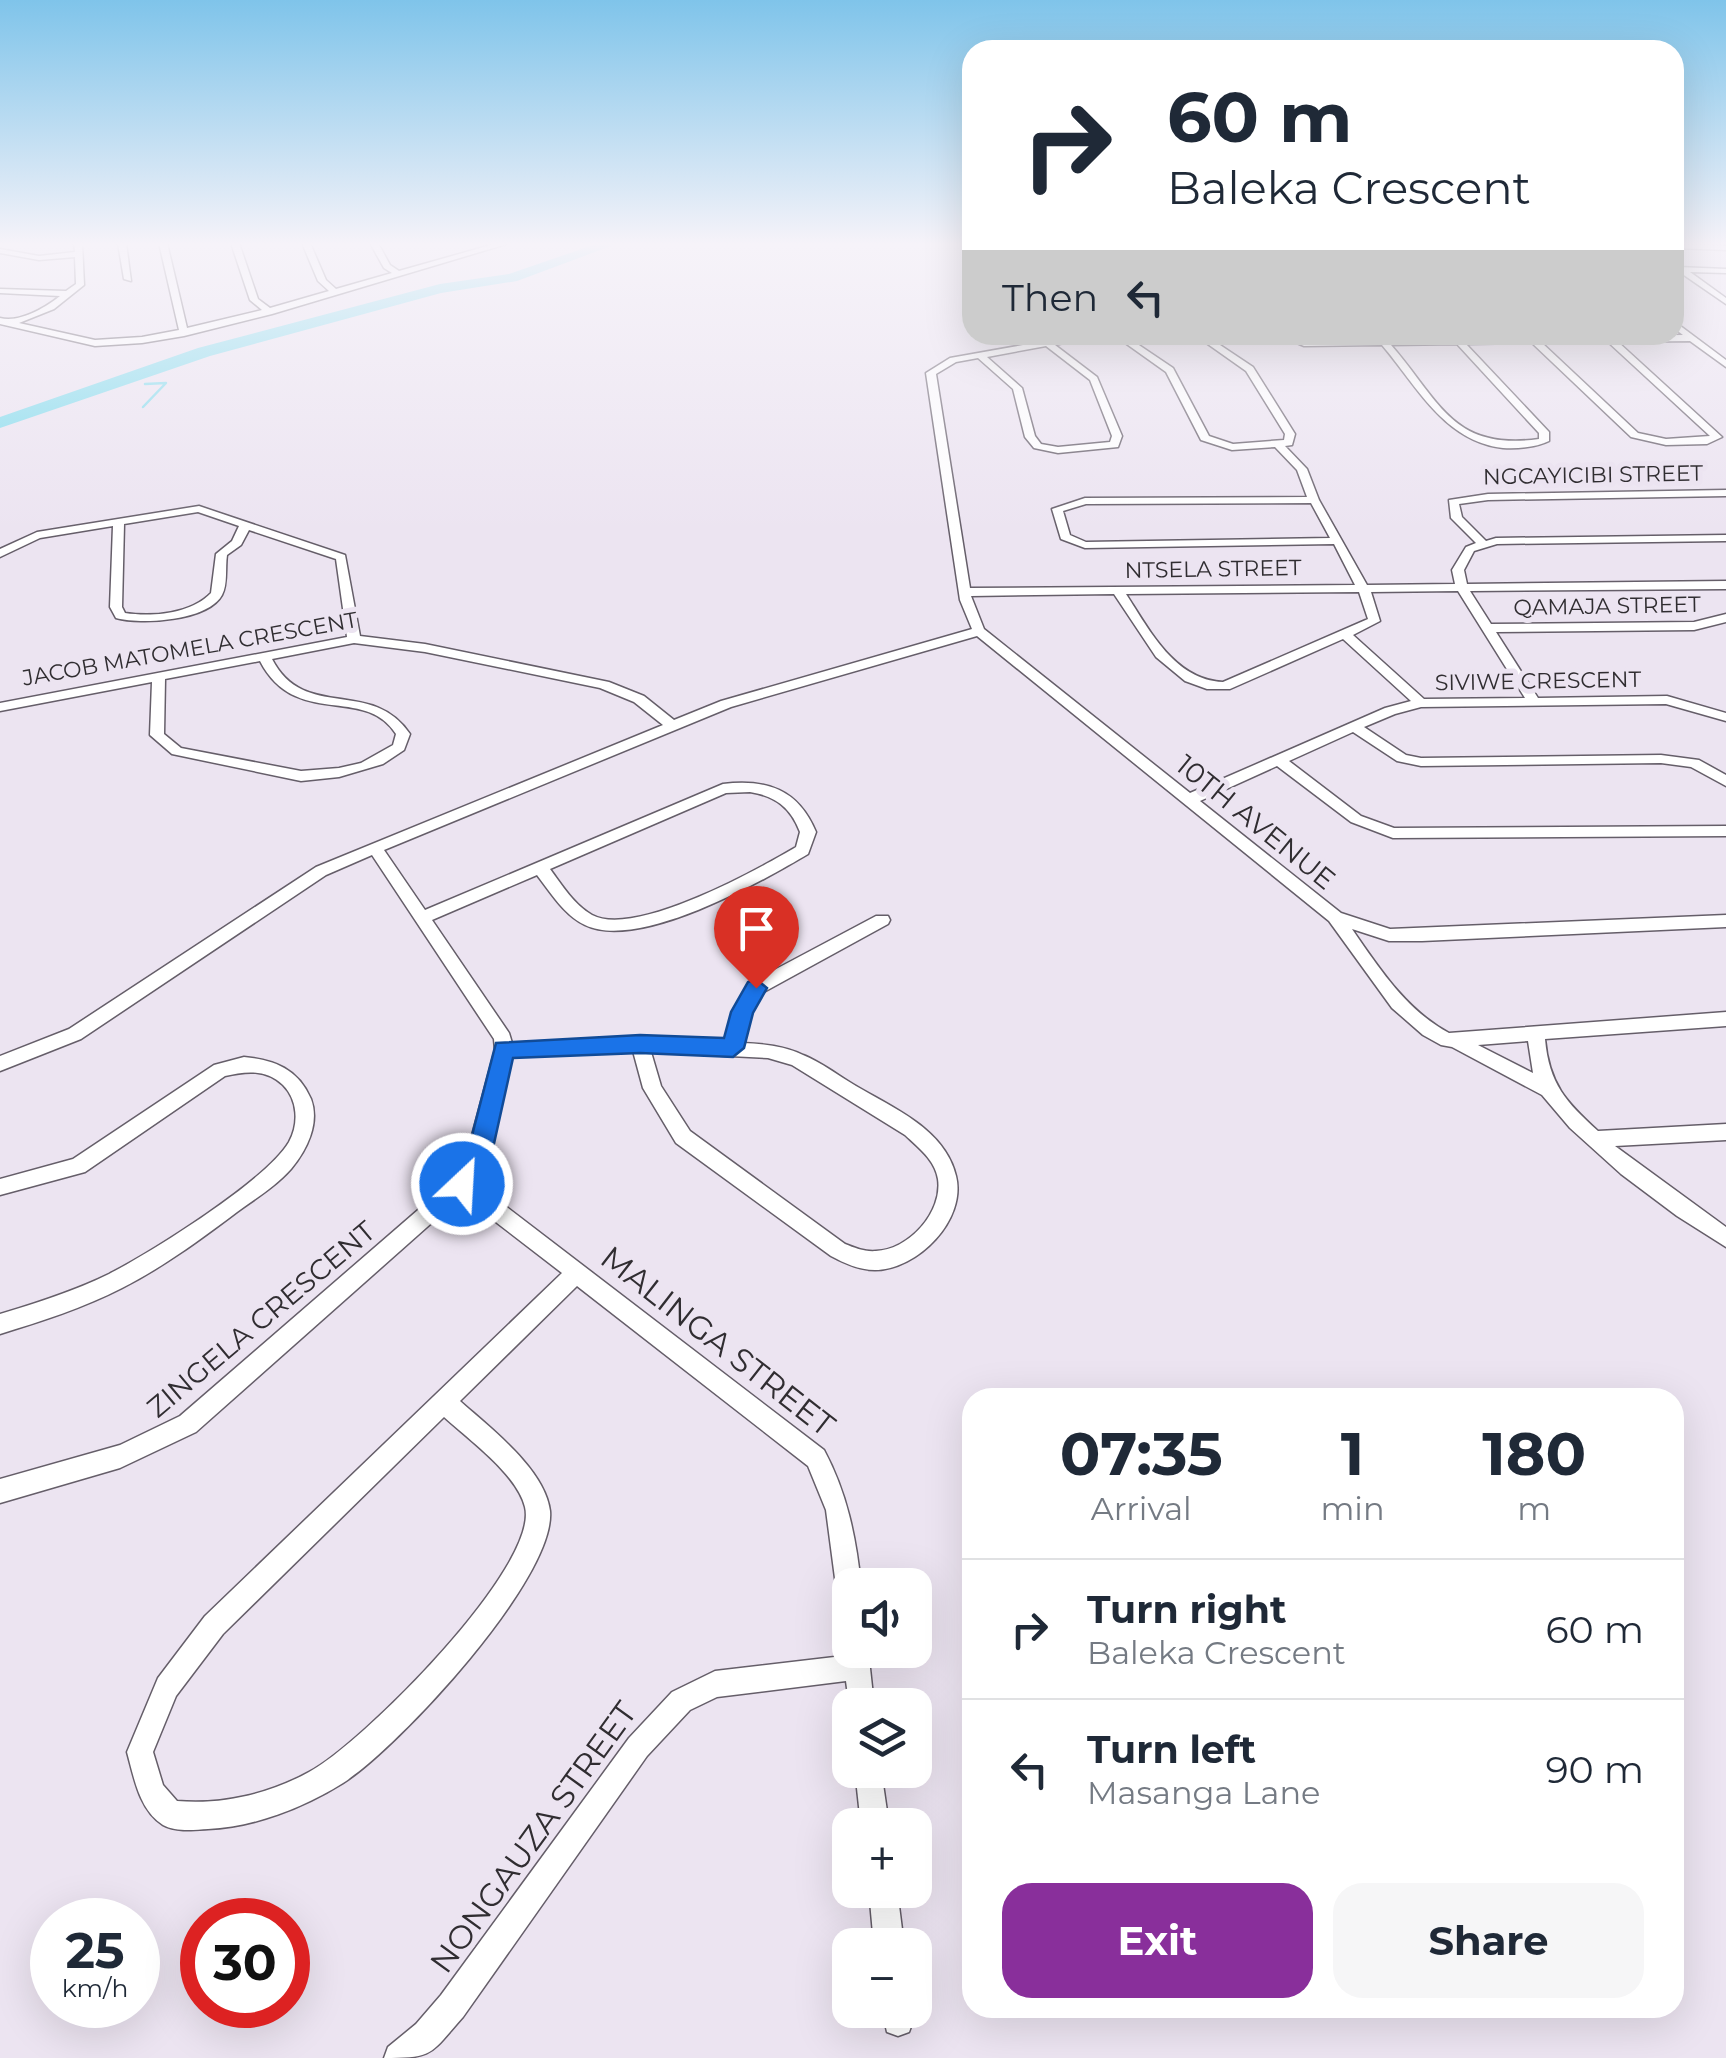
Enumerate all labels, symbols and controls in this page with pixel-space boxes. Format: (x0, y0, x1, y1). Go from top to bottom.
text: 60 m (1167, 74, 1352, 160)
icon: right (1002, 80, 1132, 210)
text: Baleka Crescent (1167, 160, 1531, 215)
icon: left (1118, 270, 1173, 325)
text: Then (1002, 274, 1098, 321)
street label: NGCAYICIBI STREET (1483, 460, 1704, 490)
street label: NTSELA STREET (1124, 554, 1302, 584)
street label: QAMAJA STREET (1513, 591, 1701, 621)
street label: JACOB MATOMELA CRESCENT (19, 606, 360, 692)
street label: SIVIWE CRESCENT (1435, 666, 1642, 696)
street label: 10TH AVENUE (1170, 747, 1342, 897)
pin (714, 886, 799, 989)
icon: arrive (729, 901, 784, 956)
position arrow (410, 1132, 514, 1236)
street label: ZINGELA CRESCENT (140, 1214, 382, 1424)
street label: MALINGA STREET (593, 1238, 843, 1445)
text: 07:35 (1060, 1417, 1223, 1490)
text: 1 (1341, 1417, 1364, 1490)
text: 180 (1482, 1417, 1586, 1490)
text: Arrival (1091, 1489, 1192, 1528)
text: min (1320, 1489, 1385, 1528)
text: m (1517, 1489, 1551, 1528)
map controls (832, 1568, 932, 2028)
button: sound (832, 1568, 932, 1668)
text: Turn right (1087, 1586, 1286, 1633)
icon: right (1002, 1602, 1057, 1657)
text: 60 m (1545, 1606, 1644, 1653)
text: Baleka Crescent (1087, 1633, 1346, 1672)
button: layers (832, 1688, 932, 1788)
street label: NONGAUZA STREET (422, 1693, 645, 1980)
text: Turn left (1087, 1726, 1256, 1773)
icon: left (1002, 1742, 1057, 1797)
text: 90 m (1545, 1746, 1644, 1793)
text: Masanga Lane (1087, 1773, 1320, 1812)
button: + (832, 1808, 932, 1908)
button: Exit (1002, 1883, 1313, 1998)
button: Share (1333, 1883, 1644, 1998)
speed limit sign: 30 (180, 1898, 310, 2028)
text: 25 (65, 1920, 125, 1981)
button: − (832, 1928, 932, 2028)
text: km/h (62, 1973, 128, 2003)

